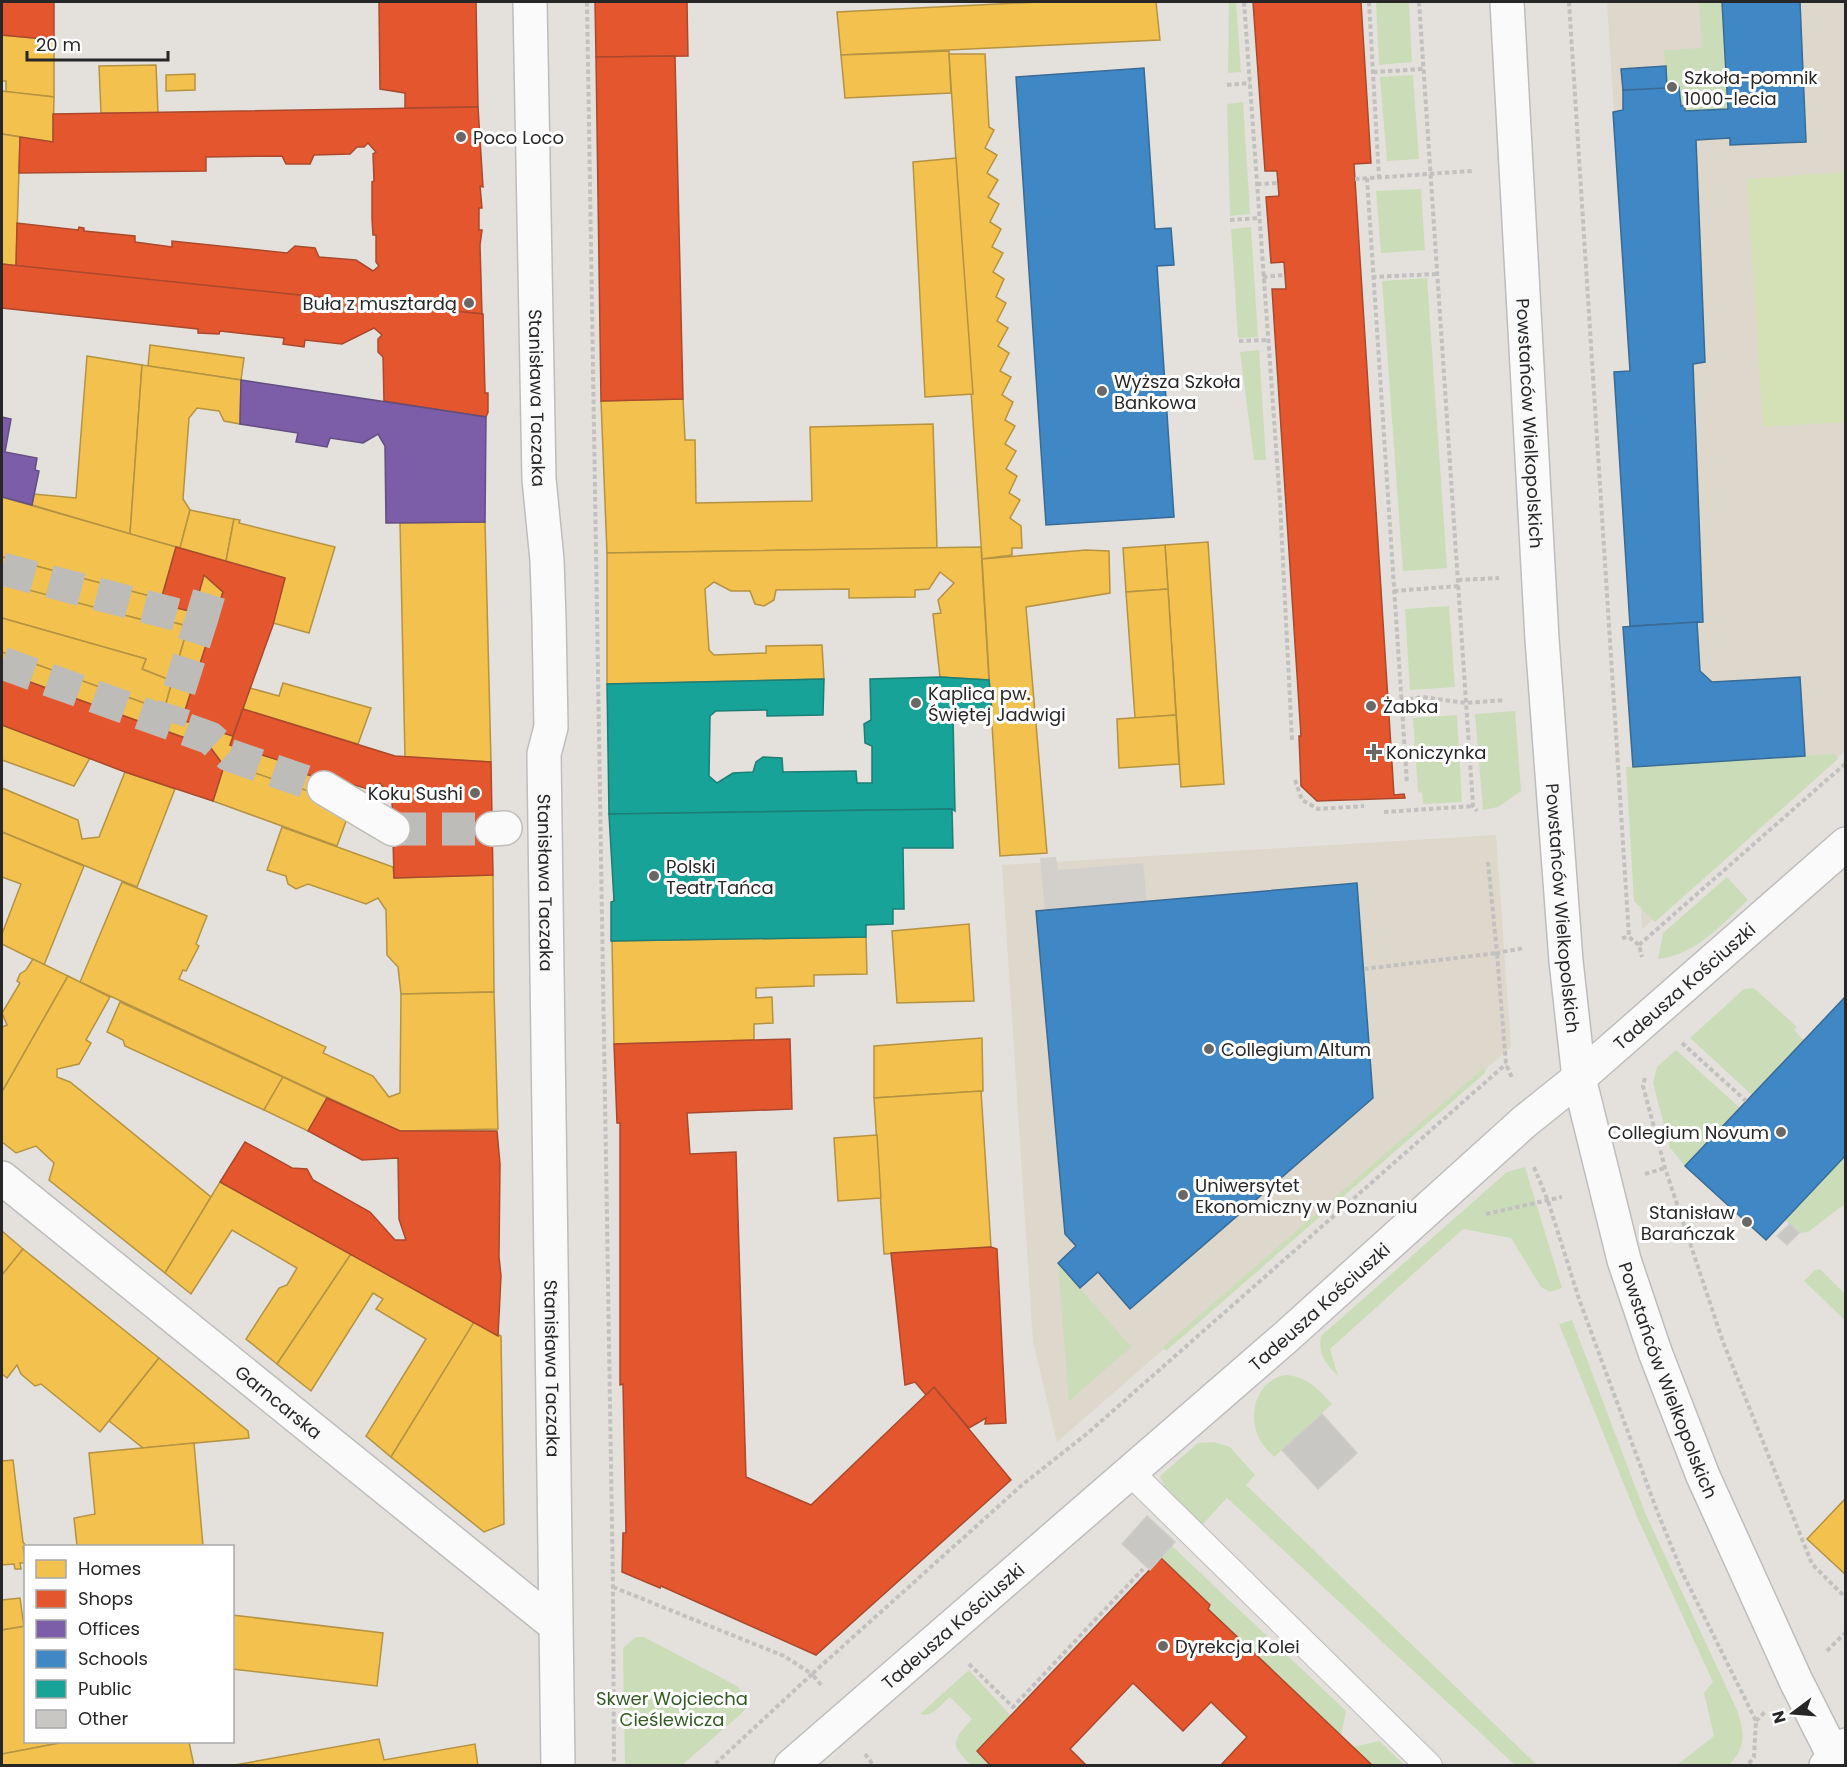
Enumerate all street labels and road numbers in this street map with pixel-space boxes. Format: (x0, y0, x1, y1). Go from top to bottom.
street label: Powstańców Wielkopolskich (1511, 298, 1550, 549)
street label: Stanisława Taczaka (523, 309, 552, 488)
street label: Powstańców Wielkopolskich (1540, 782, 1586, 1034)
street label: Stanisława Taczaka (532, 793, 560, 972)
street label: Tadeusza Kościuszki (1608, 917, 1761, 1055)
street label: Tadeusza Kościuszki (1243, 1237, 1395, 1376)
street label: Powstańców Wielkopolskich (1613, 1259, 1724, 1502)
street label: Stanisława Taczaka (539, 1279, 566, 1458)
street label: Garncarska (230, 1359, 328, 1445)
street label: Tadeusza Kościuszki (876, 1557, 1029, 1695)

